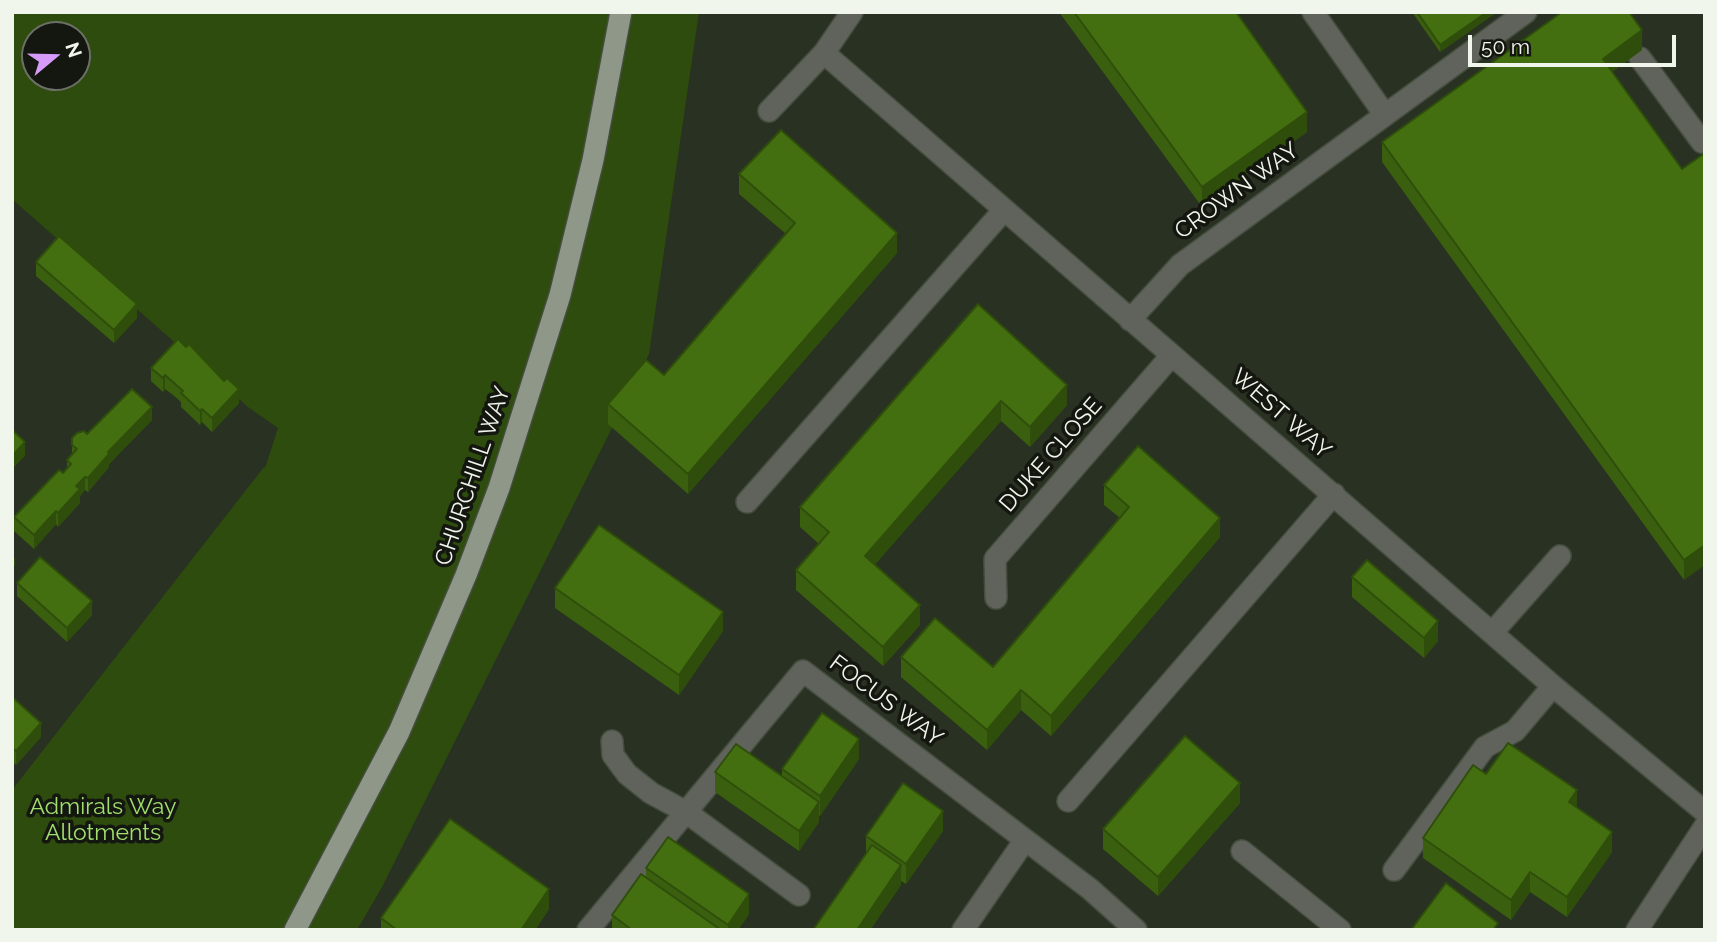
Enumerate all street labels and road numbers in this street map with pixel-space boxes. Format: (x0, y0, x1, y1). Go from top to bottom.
street label: CROWN WAY (1170, 137, 1304, 245)
street label: WEST WAY (1225, 363, 1337, 465)
street label: CHURCHILL WAY (429, 383, 517, 569)
street label: DUKE CLOSE (994, 392, 1108, 518)
street label: FOCUS WAY (824, 649, 948, 753)

